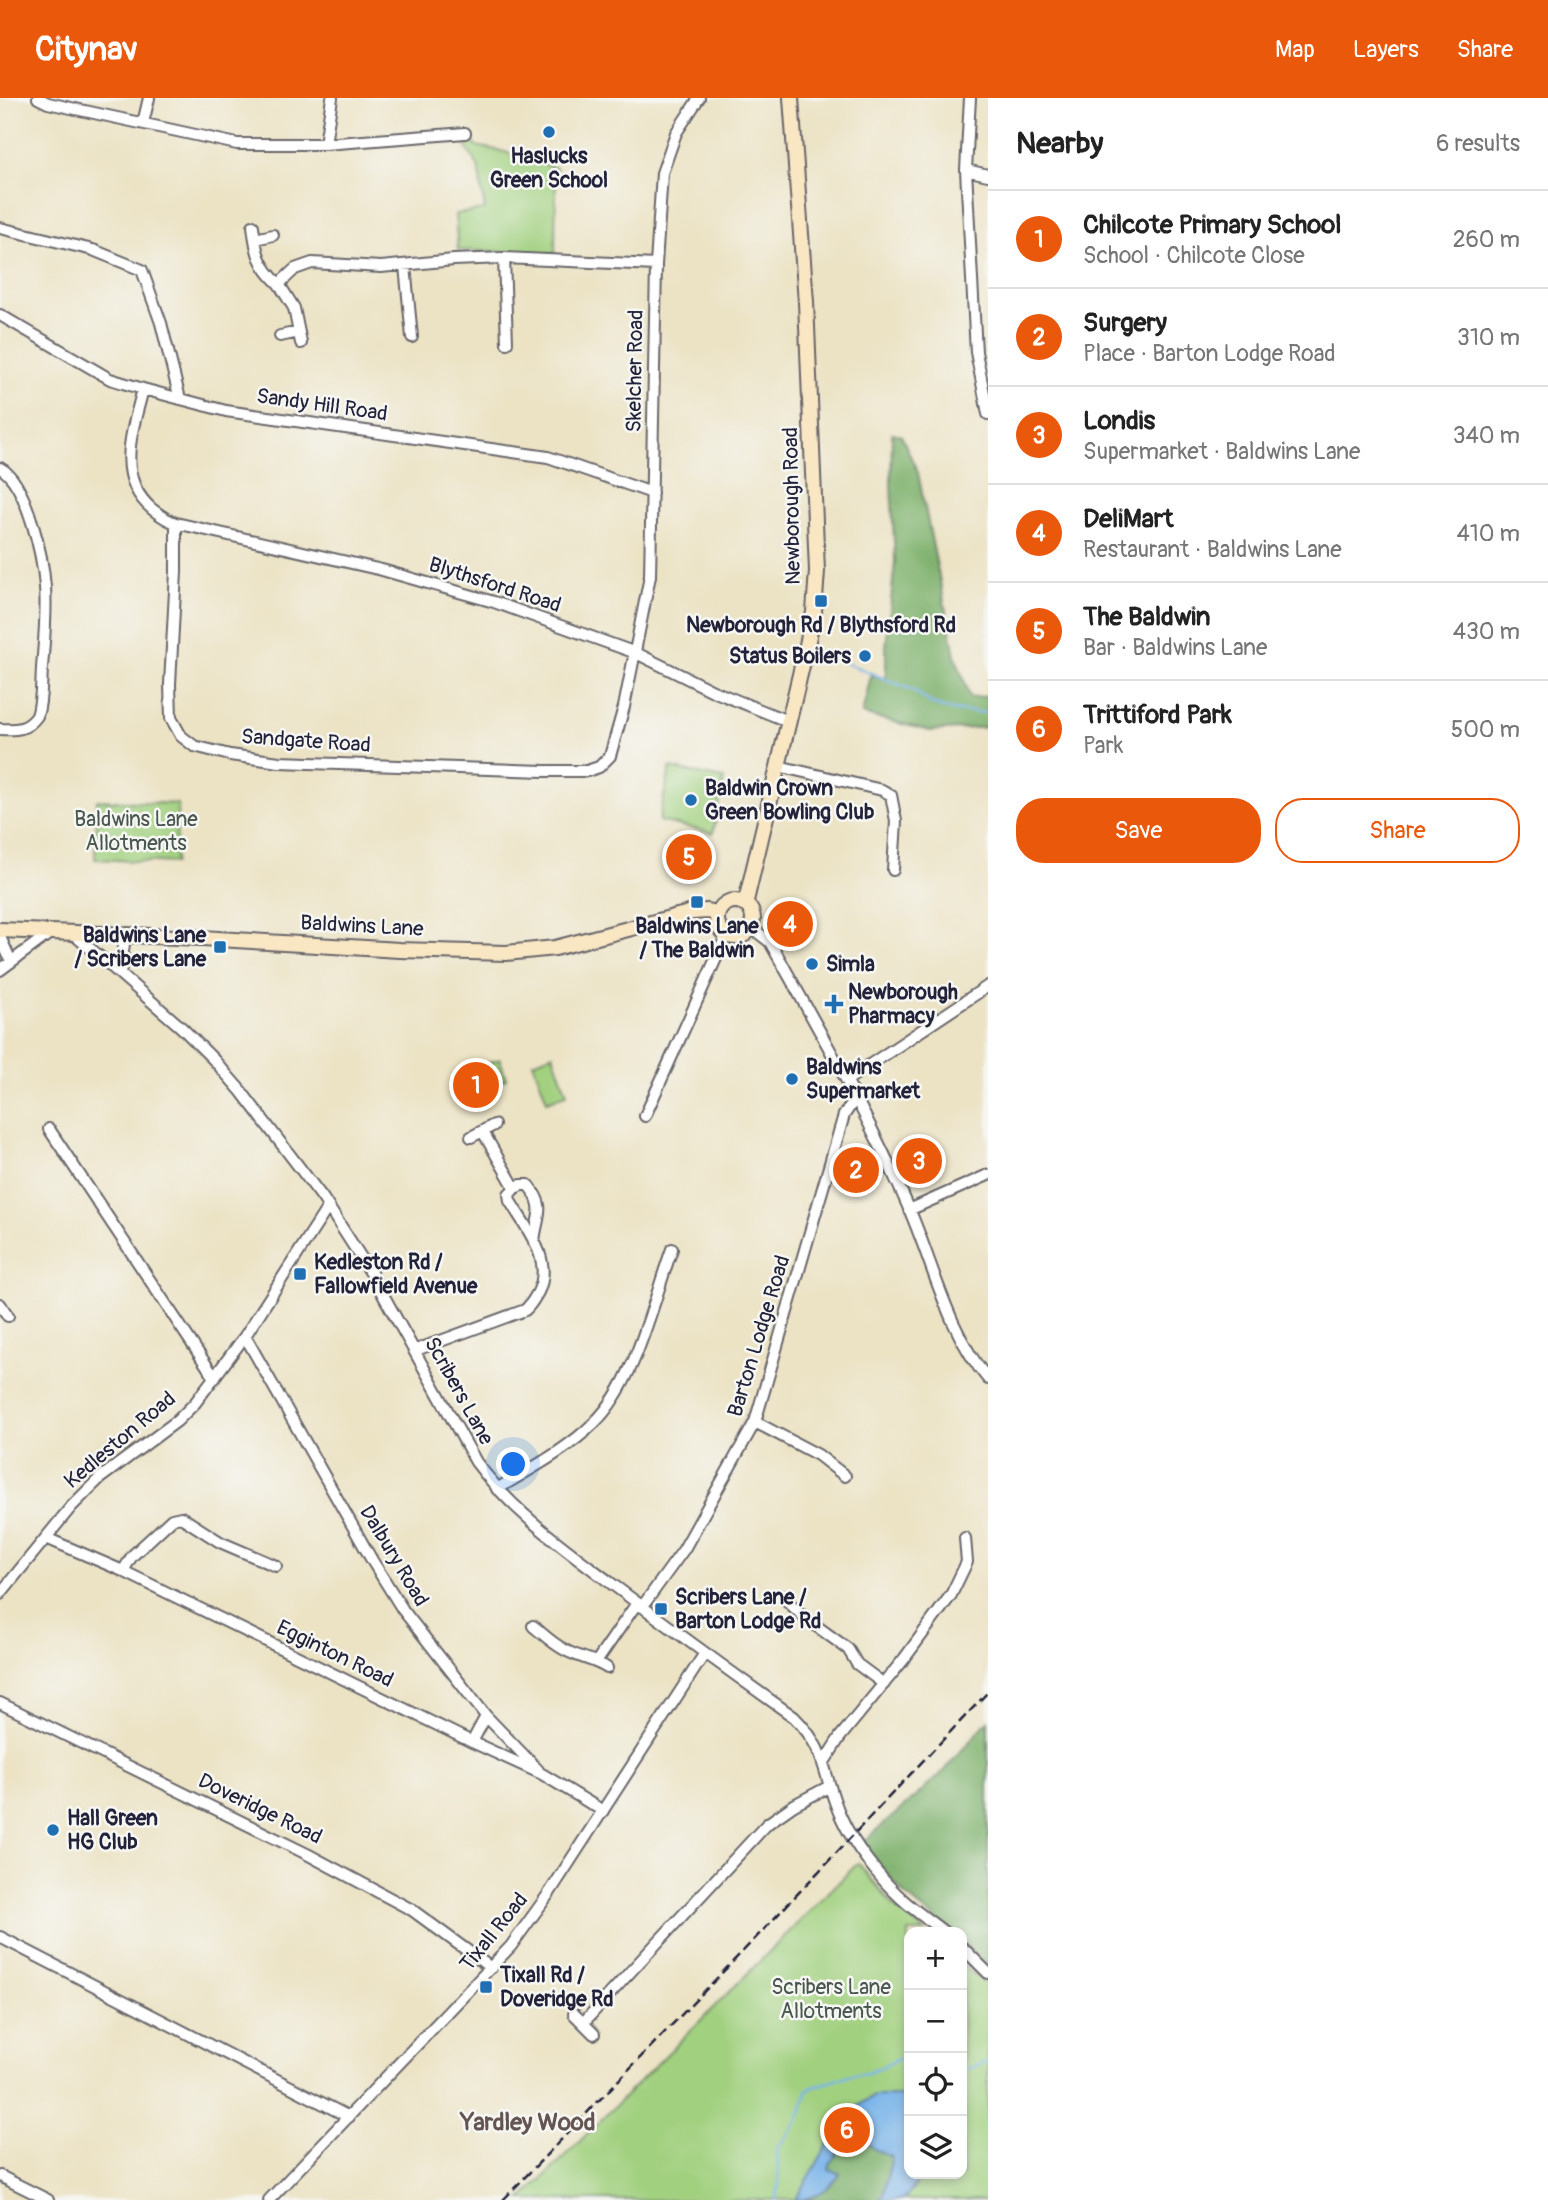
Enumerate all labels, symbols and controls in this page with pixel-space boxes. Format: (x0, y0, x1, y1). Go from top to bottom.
text: Citynav (35, 29, 138, 70)
text: Map (1275, 35, 1315, 64)
text: Layers (1353, 35, 1419, 64)
text: Share (1457, 35, 1513, 64)
marker: Haslucks Green School (541, 124, 557, 140)
text: Nearby (1016, 125, 1103, 162)
text: 6 results (1436, 129, 1520, 158)
place label: Haslucks Green School (490, 143, 608, 194)
text: Chilcote Primary School (1083, 209, 1341, 241)
text: 1 (1035, 225, 1044, 254)
text: 260 m (1453, 225, 1520, 254)
text: School · Chilcote Close (1083, 241, 1305, 270)
text: Surgery (1083, 307, 1167, 339)
street label: Skelcher Road (620, 309, 650, 433)
text: 2 (1033, 323, 1045, 352)
text: 310 m (1457, 323, 1520, 352)
text: Place · Barton Lodge Road (1083, 339, 1336, 368)
street label: Sandy Hill Road (255, 382, 389, 428)
text: Londis (1083, 405, 1155, 437)
text: 3 (1033, 421, 1045, 450)
text: 340 m (1453, 421, 1520, 450)
street label: Newborough Road (777, 427, 807, 585)
text: Supermarket · Baldwins Lane (1083, 437, 1360, 466)
text: DeliMart (1083, 503, 1174, 535)
text: 4 (1032, 519, 1046, 548)
text: 410 m (1457, 519, 1520, 548)
text: Restaurant · Baldwins Lane (1083, 535, 1342, 564)
street label: Blythsford Road (425, 551, 565, 619)
marker: Newborough Rd / Blythsford Rd (813, 593, 829, 609)
text: The Baldwin (1083, 601, 1210, 633)
place label: Newborough Rd / Blythsford Rd (686, 612, 956, 639)
text: 5 (1033, 617, 1045, 646)
text: 430 m (1453, 617, 1520, 646)
text: Bar · Baldwins Lane (1083, 633, 1267, 662)
place label: Status Boilers (729, 643, 852, 670)
marker: Status Boilers (857, 648, 873, 664)
text: Trittiford Park (1083, 699, 1232, 731)
text: 6 (1032, 715, 1046, 744)
text: 500 m (1451, 715, 1520, 744)
street label: Sandgate Road (240, 723, 372, 759)
text: Park (1083, 731, 1123, 760)
place label: Baldwin Crown Green Bowling Club (705, 775, 874, 826)
marker: Baldwin Crown Green Bowling Club (683, 792, 699, 808)
button: Save (1016, 798, 1261, 863)
button: Share (1275, 798, 1520, 863)
park label: Baldwins Lane Allotments (74, 806, 198, 857)
pin: 5 (666, 831, 712, 883)
marker: Baldwins Lane / The Baldwin (689, 894, 705, 910)
pin: 4 (767, 898, 813, 950)
street label: Baldwins Lane (300, 909, 425, 943)
place label: Baldwins Lane / The Baldwin (635, 913, 759, 964)
place label: Baldwins Lane / Scribers Lane (74, 922, 207, 973)
marker: Baldwins Lane / Scribers Lane (212, 939, 228, 955)
place label: Simla (826, 951, 875, 978)
marker: Simla (804, 956, 820, 972)
place label: Newborough Pharmacy (848, 979, 958, 1030)
marker: Newborough Pharmacy (826, 996, 842, 1012)
place label: Baldwins Supermarket (806, 1054, 921, 1105)
pin: 1 (453, 1059, 499, 1111)
marker: Baldwins Supermarket (784, 1071, 800, 1087)
pin: 3 (896, 1135, 942, 1187)
pin: 2 (833, 1144, 879, 1196)
place label: Kedleston Rd / Fallowfield Avenue (314, 1249, 478, 1300)
street label: Barton Lodge Road (722, 1252, 796, 1420)
marker: Kedleston Rd / Fallowfield Avenue (292, 1266, 308, 1282)
street label: Scribers Lane (418, 1332, 500, 1450)
street label: Kedleston Road (59, 1385, 181, 1495)
your location (496, 1447, 530, 1481)
street label: Dalbury Road (353, 1500, 435, 1612)
place label: Scribers Lane / Barton Lodge Rd (675, 1584, 821, 1635)
marker: Scribers Lane / Barton Lodge Rd (653, 1601, 669, 1617)
street label: Egginton Road (272, 1614, 398, 1694)
street label: Doveridge Road (194, 1767, 326, 1851)
place label: Hall Green HG Club (67, 1805, 158, 1856)
marker: Hall Green HG Club (45, 1822, 61, 1838)
street label: Tixall Road (454, 1887, 534, 1977)
map controls (904, 1927, 967, 2179)
button: + (904, 1927, 967, 1990)
place label: Tixall Rd / Doveridge Rd (499, 1962, 614, 2013)
park label: Scribers Lane Allotments (771, 1974, 891, 2025)
marker: Tixall Rd / Doveridge Rd (478, 1979, 494, 1995)
button: − (904, 1990, 967, 2053)
button: locate (904, 2053, 967, 2116)
pin: 6 (824, 2104, 870, 2156)
district label: Yardley Wood (459, 2108, 596, 2137)
button: layers (904, 2116, 967, 2179)

